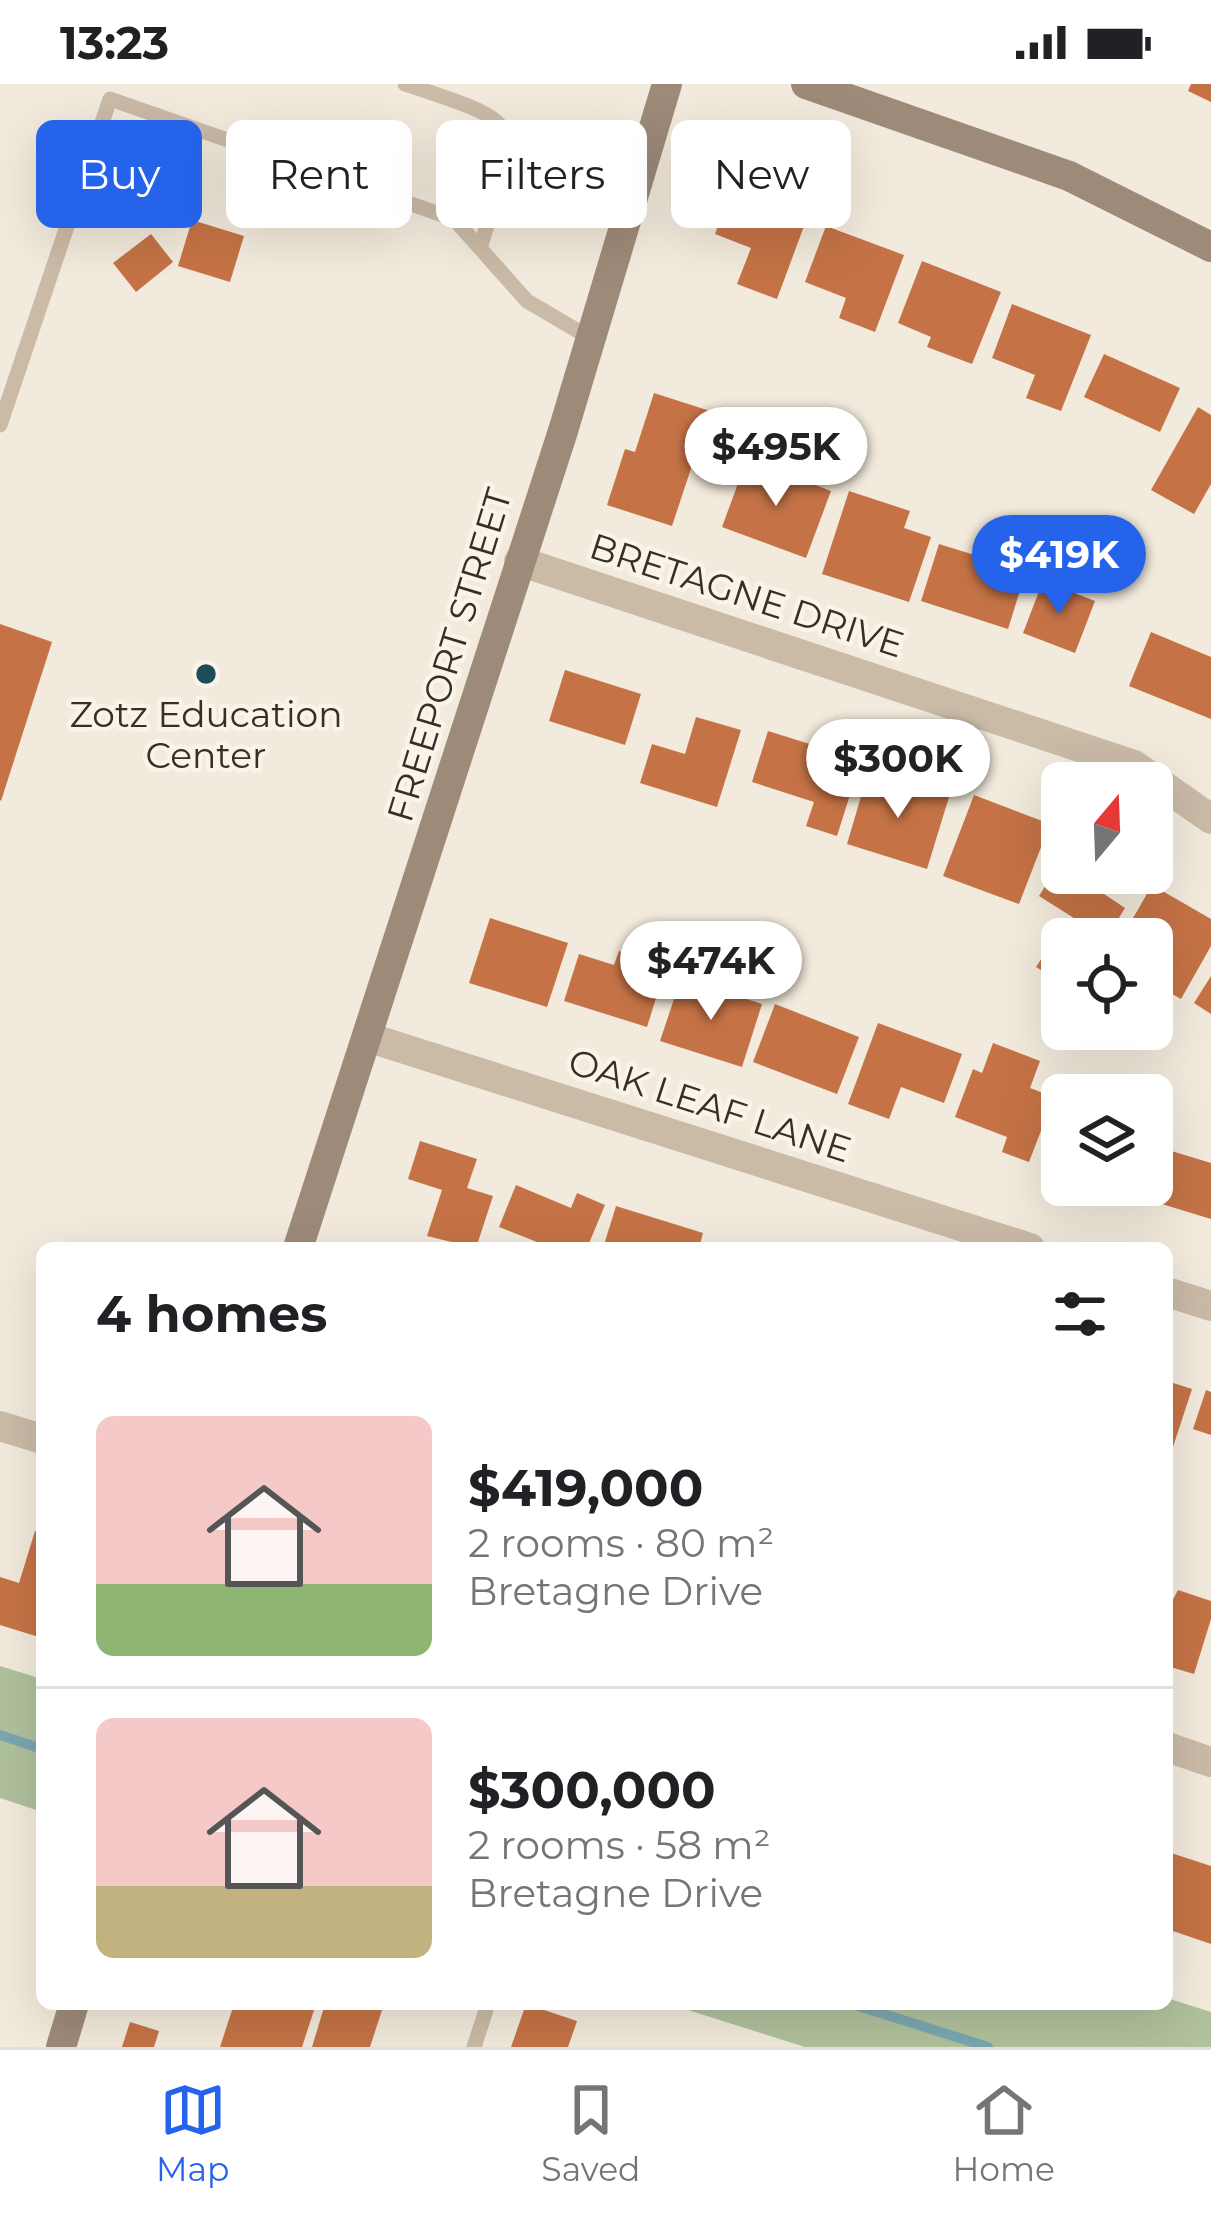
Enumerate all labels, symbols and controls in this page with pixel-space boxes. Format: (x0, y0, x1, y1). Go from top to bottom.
text: 13:23 (60, 15, 169, 70)
chip: Buy (36, 120, 202, 228)
chip: Rent (226, 120, 412, 228)
chip: Filters (436, 120, 647, 228)
chip: New (671, 120, 851, 228)
pin: $495K (692, 407, 860, 509)
text: $495K (712, 422, 840, 470)
street label: FREEPORT STREET (377, 483, 521, 827)
pin: $419K (975, 515, 1143, 617)
street label: BRETAGNE DRIVE (584, 523, 910, 667)
text: $419K (999, 530, 1119, 578)
marker: Zotz Education Center (193, 661, 219, 687)
place label: Zotz Education Center (69, 692, 343, 777)
pin: $300K (814, 719, 982, 821)
text: $300K (833, 734, 963, 782)
north arrow (1041, 762, 1173, 894)
map controls (1041, 762, 1173, 1206)
button: locate (1041, 918, 1173, 1050)
pin: $474K (627, 921, 795, 1023)
text: $474K (647, 936, 775, 984)
street label: OAK LEAF LANE (563, 1039, 857, 1171)
button: layers (1041, 1074, 1173, 1206)
icon: filters (1047, 1281, 1113, 1347)
text: 4 homes (96, 1283, 327, 1345)
text: $419,000 (468, 1457, 703, 1519)
icon: home (192, 1464, 336, 1608)
text: 2 rooms · 80 m² (468, 1519, 774, 1567)
text: Bretagne Drive (468, 1567, 763, 1615)
text: $300,000 (468, 1759, 716, 1821)
icon: home (192, 1766, 336, 1910)
text: 2 rooms · 58 m² (468, 1821, 770, 1869)
text: Bretagne Drive (468, 1869, 763, 1917)
tab: Map (156, 2077, 229, 2189)
tab: Saved (541, 2077, 641, 2189)
tab: Home (953, 2077, 1055, 2189)

